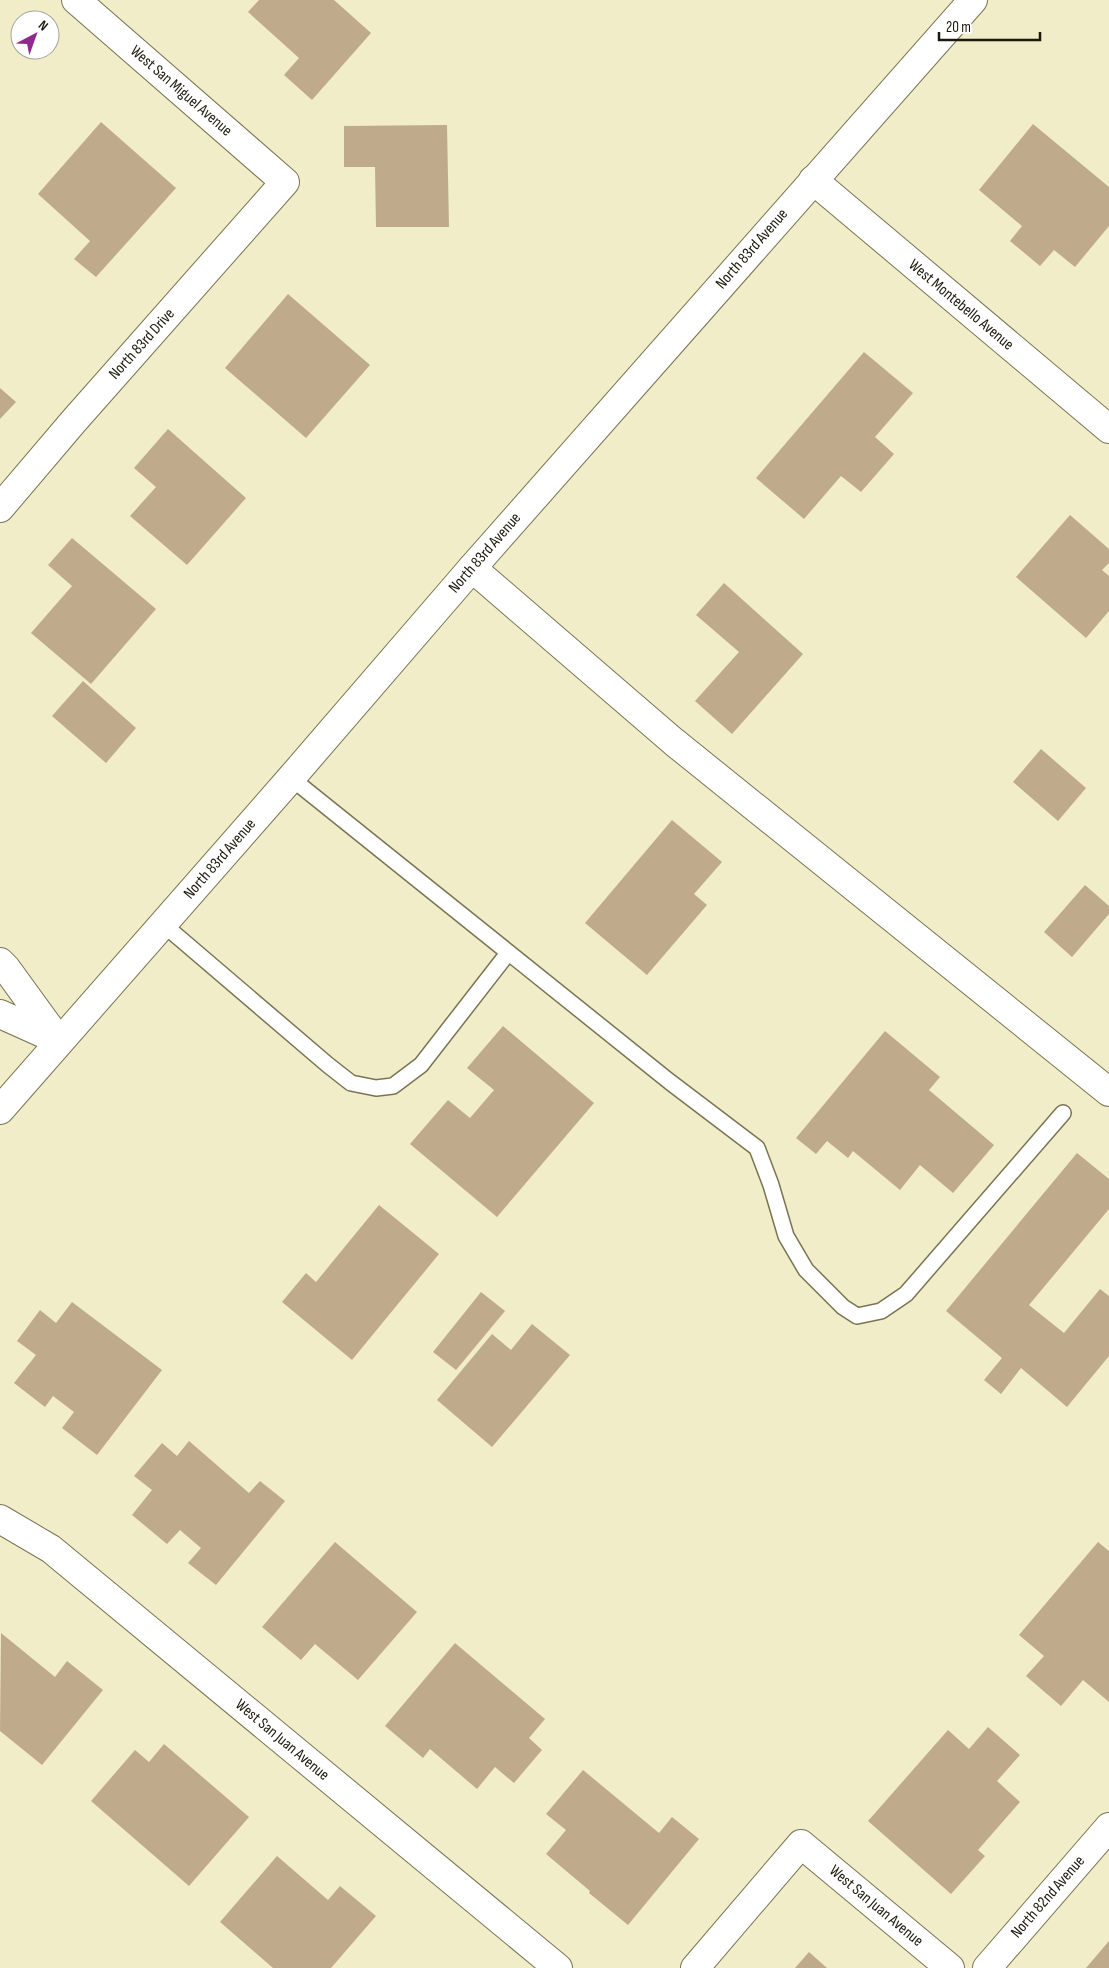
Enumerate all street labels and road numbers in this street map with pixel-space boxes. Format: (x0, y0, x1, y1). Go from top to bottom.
street label: West San Miguel Avenue (126, 42, 236, 140)
street label: North 83rd Avenue (712, 205, 792, 293)
street label: West Montebello Avenue (905, 255, 1017, 355)
street label: North 83rd Drive (105, 305, 179, 383)
street label: North 83rd Avenue (445, 509, 525, 597)
street label: North 83rd Avenue (180, 815, 260, 903)
street label: West San Juan Avenue (231, 1695, 333, 1785)
street label: North 82nd Avenue (1007, 1852, 1089, 1942)
street label: West San Juan Avenue (825, 1861, 927, 1951)

